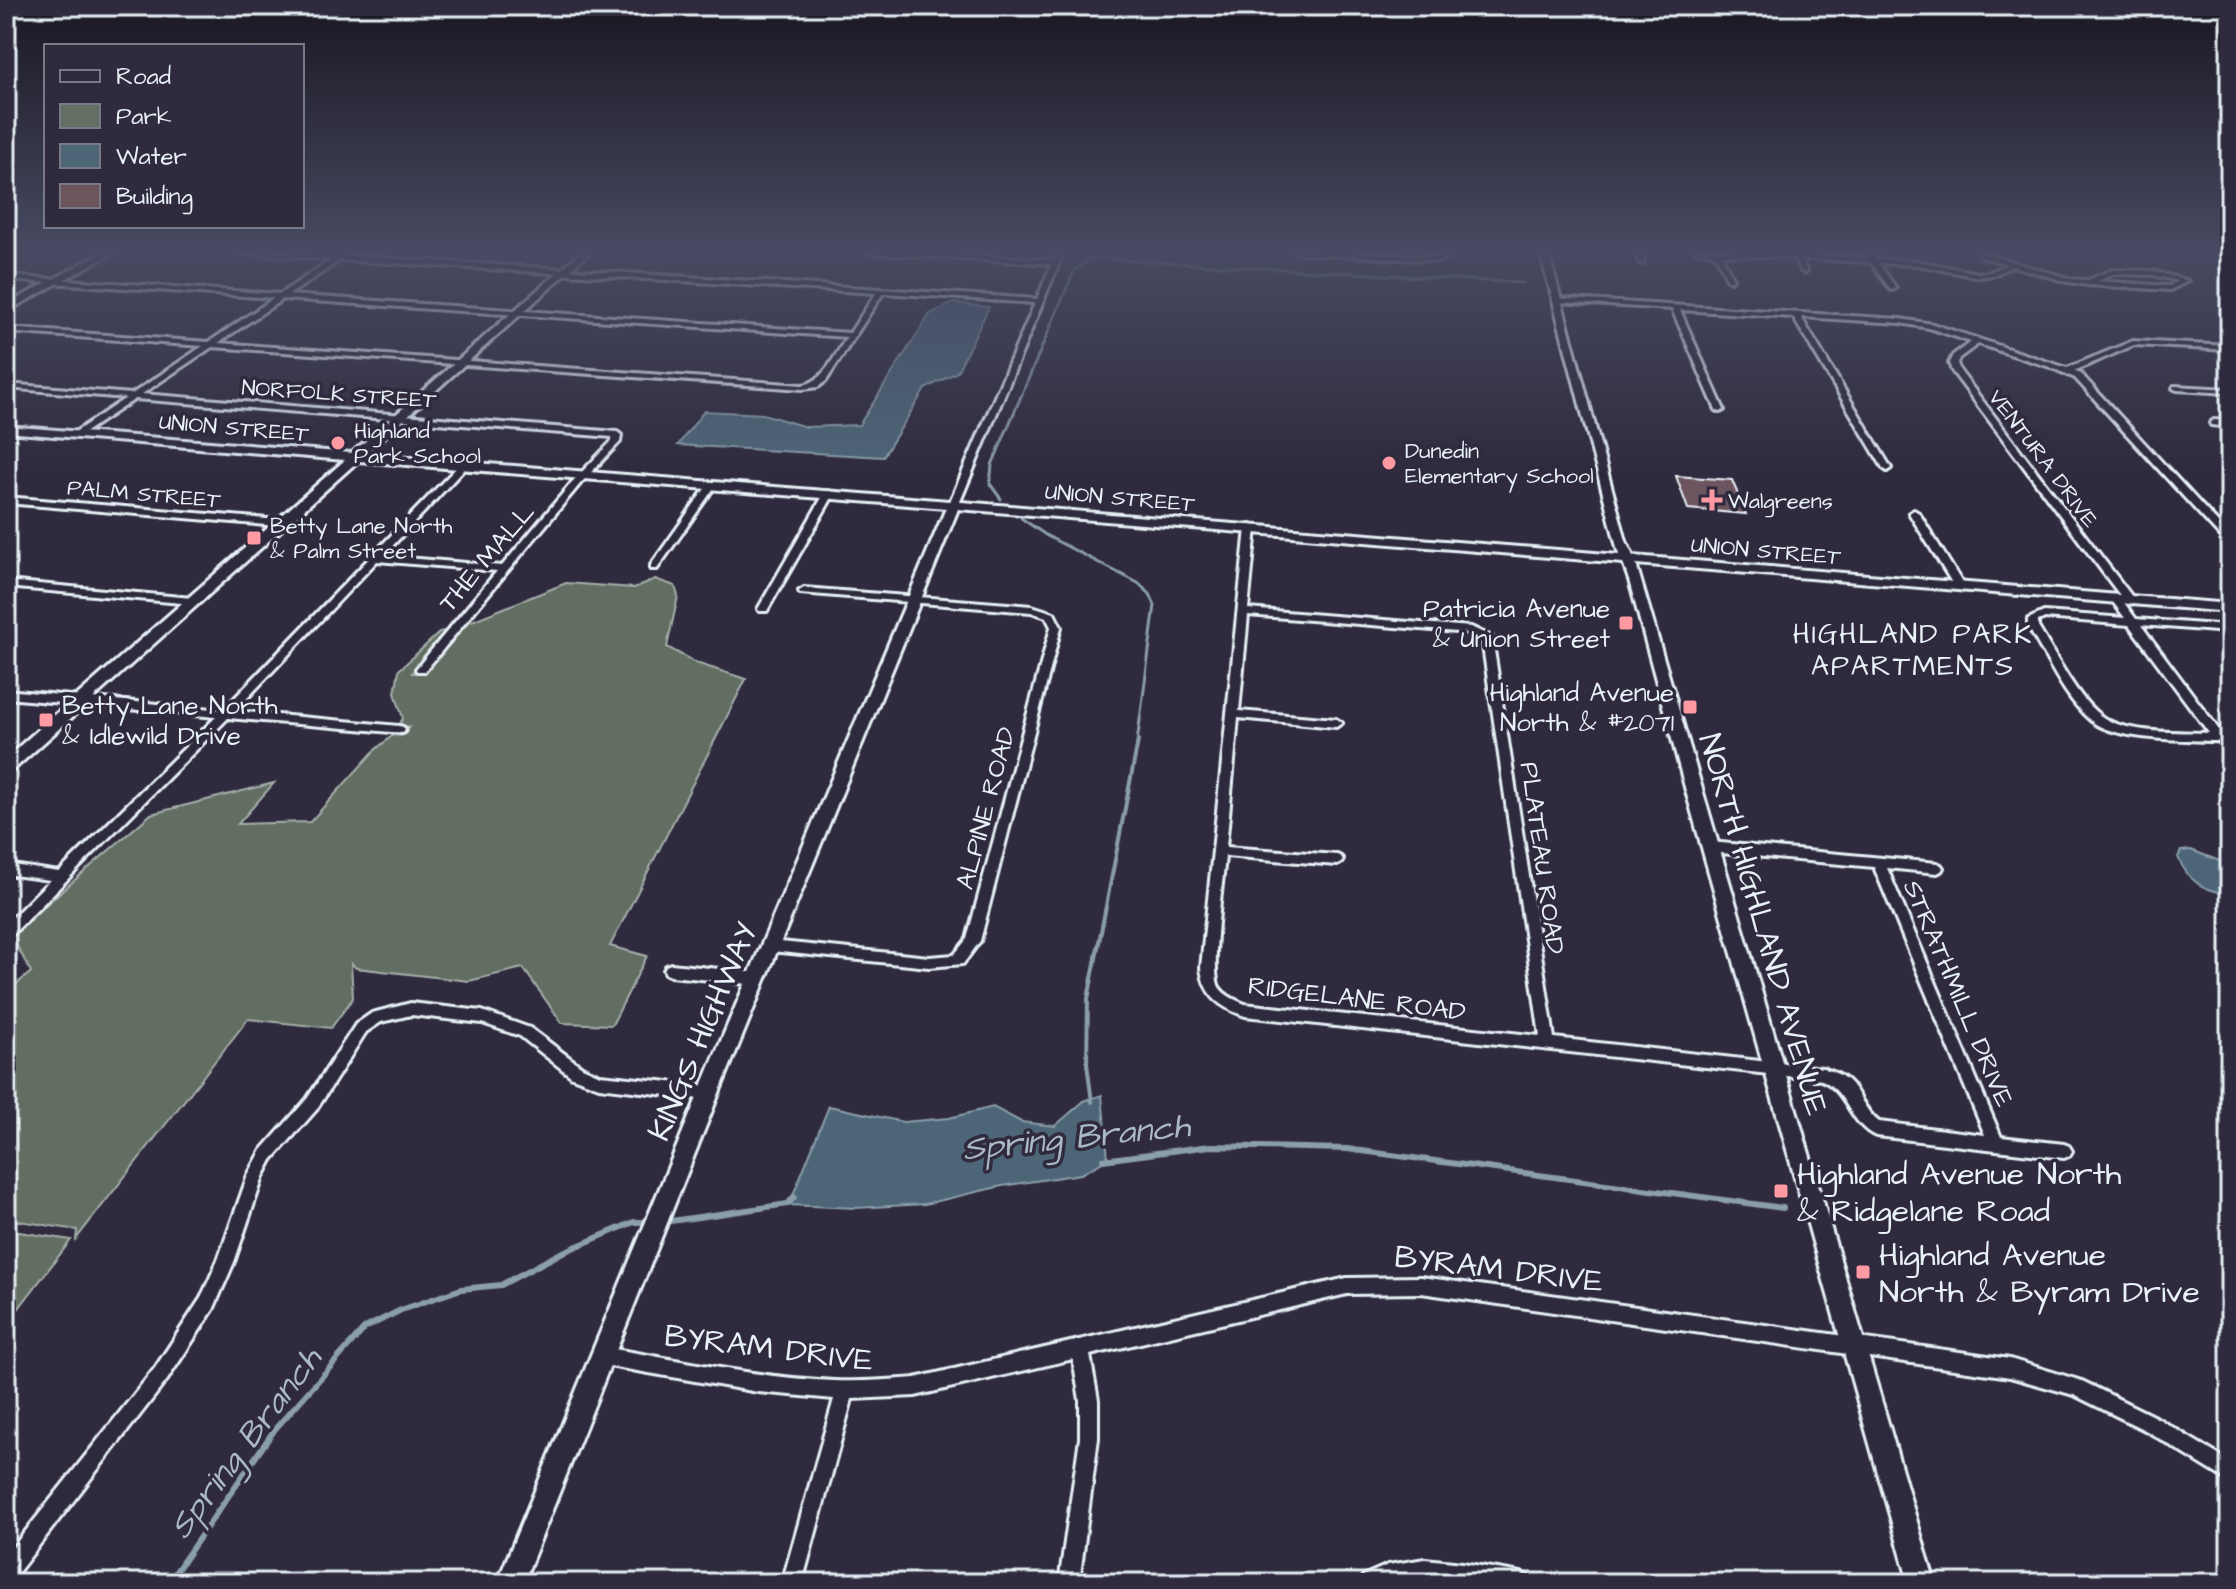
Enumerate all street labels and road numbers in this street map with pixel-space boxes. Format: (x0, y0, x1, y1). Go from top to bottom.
street label: NORFOLK STREET (241, 372, 437, 417)
street label: VENTURA DRIVE (1981, 384, 2105, 534)
street label: UNION STREET (158, 407, 310, 451)
street label: PALM STREET (66, 472, 222, 517)
street label: UNION STREET (1044, 477, 1196, 521)
street label: THE MALL (431, 496, 543, 620)
street label: UNION STREET (1690, 530, 1842, 574)
street label: ALPINE ROAD (947, 723, 1025, 893)
street label: NORTH HIGHLAND AVENUE (1686, 728, 1839, 1120)
street label: PLATEAU ROAD (1511, 760, 1573, 957)
street label: STRATHMILL DRIVE (1894, 875, 2022, 1112)
street label: KINGS HIGHWAY (637, 915, 770, 1148)
street label: RIDGELANE ROAD (1246, 968, 1468, 1030)
street label: BYRAM DRIVE (1392, 1234, 1606, 1305)
street label: BYRAM DRIVE (662, 1313, 876, 1384)

